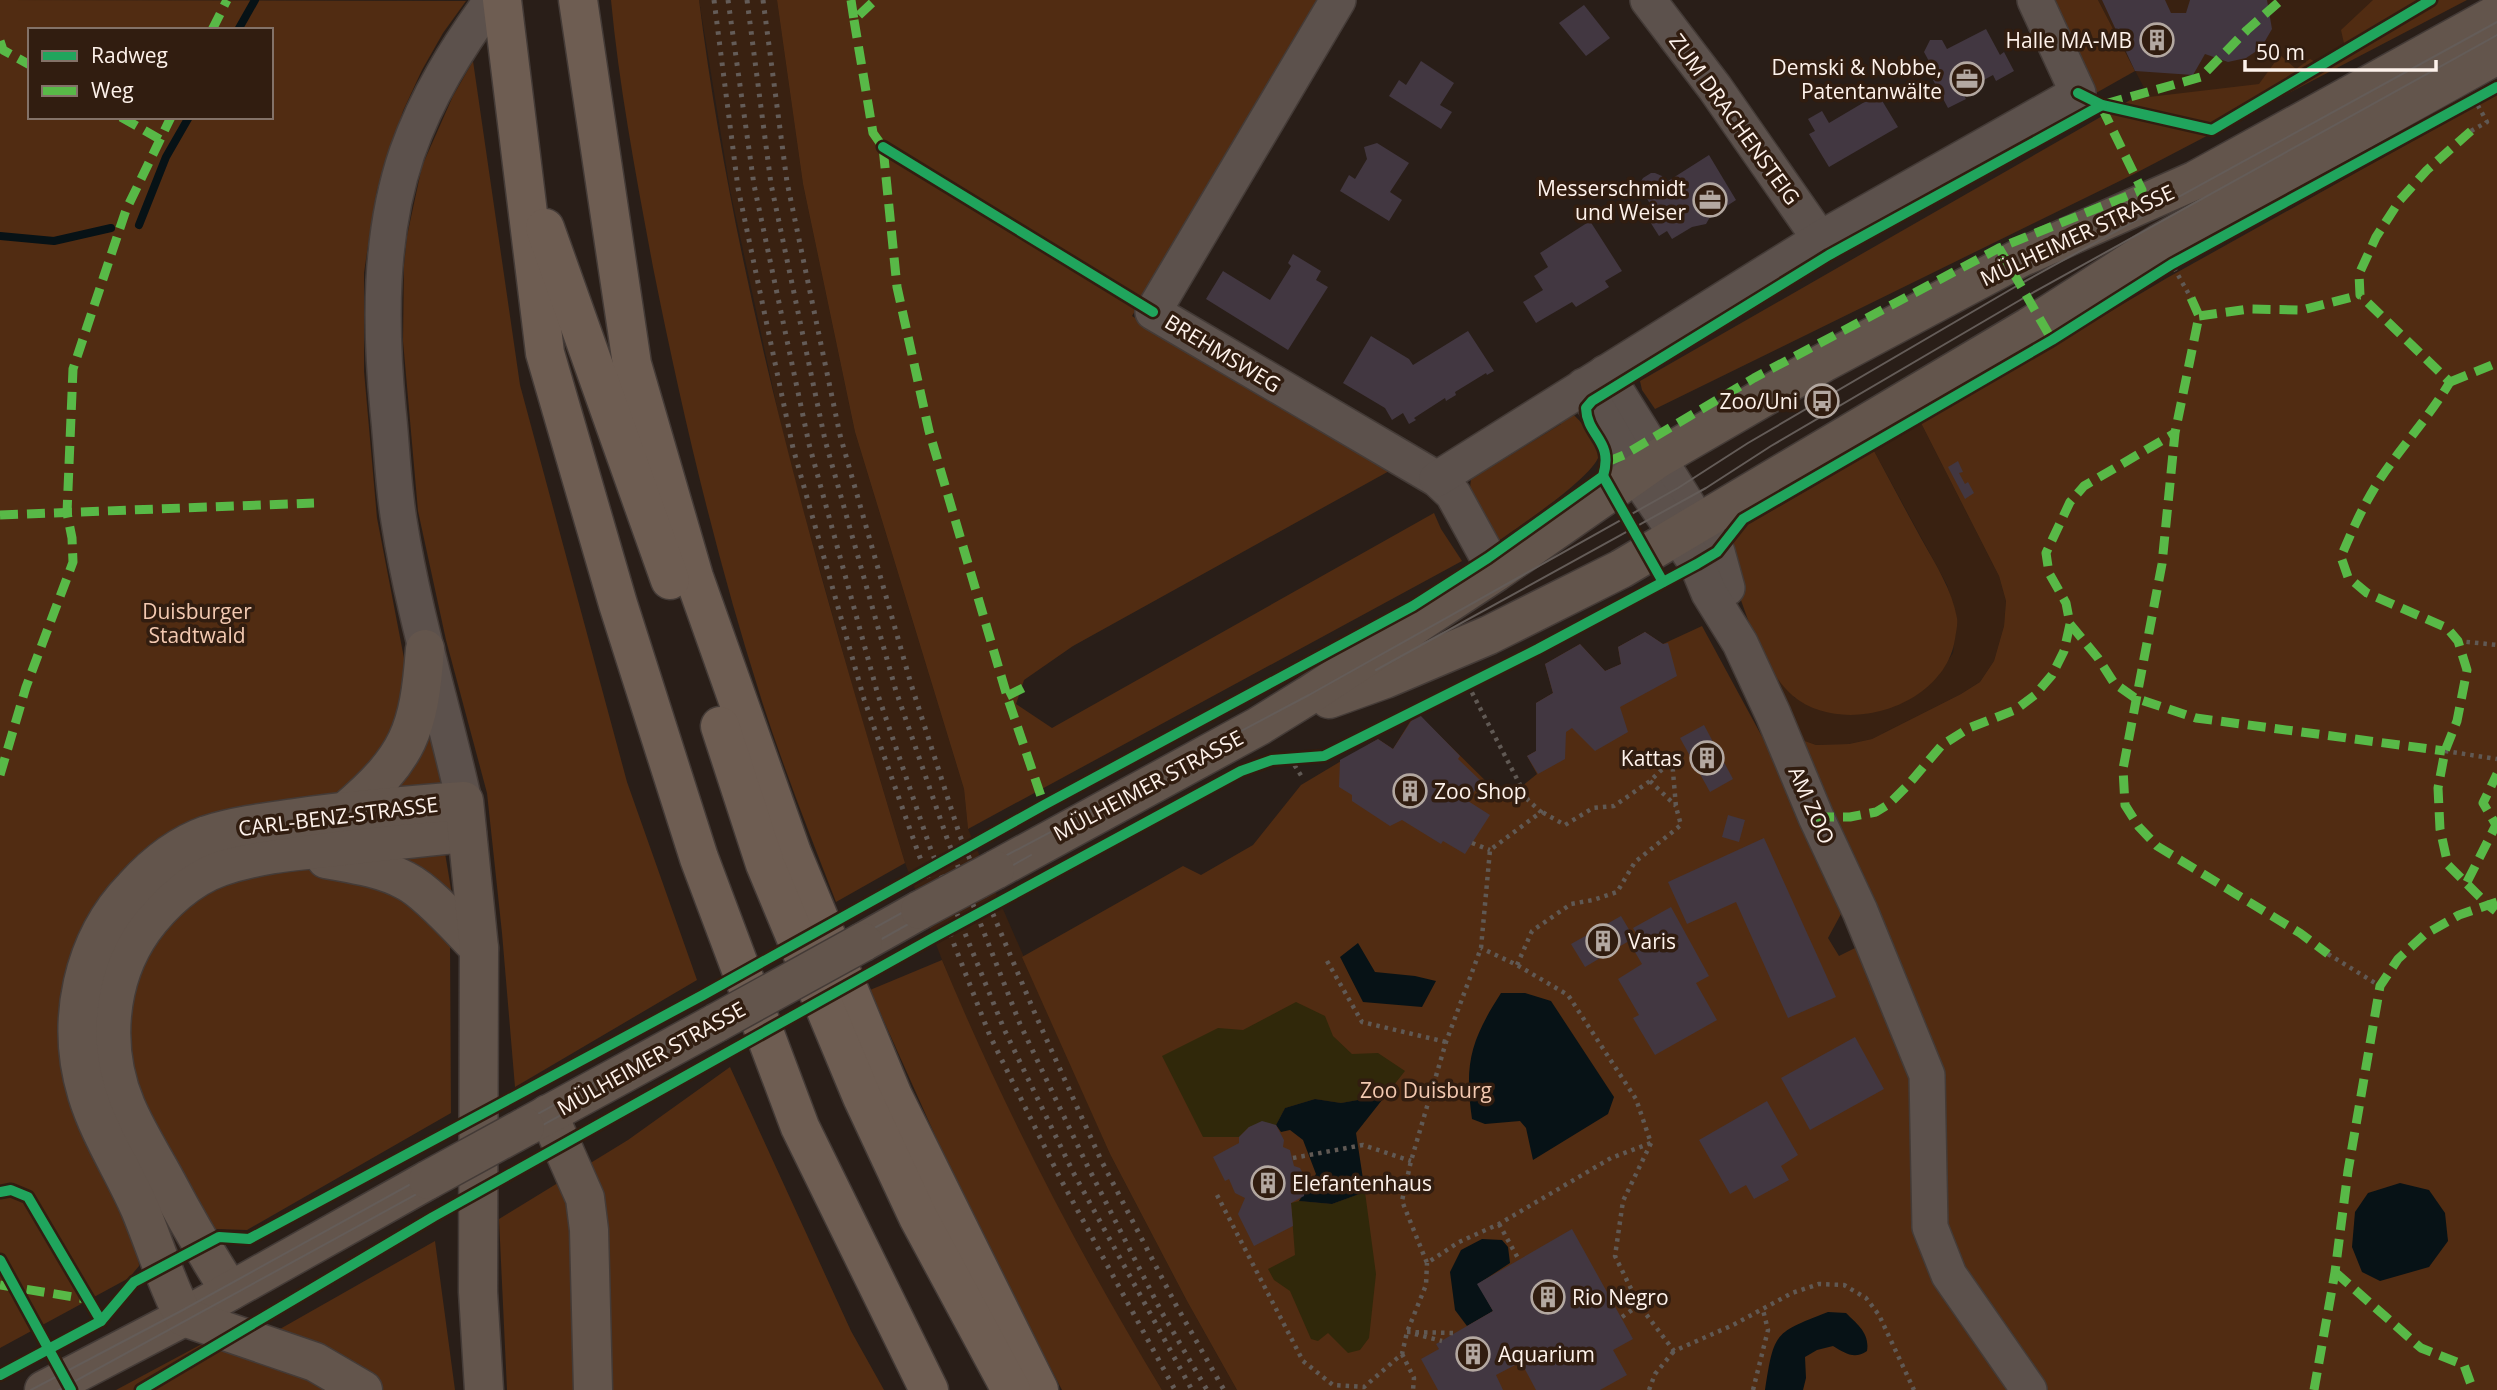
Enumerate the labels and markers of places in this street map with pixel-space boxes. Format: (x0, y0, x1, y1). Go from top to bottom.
building icon: Halle MA-MB (2138, 21, 2176, 59)
place label: Halle MA-MB (2006, 26, 2132, 54)
place label: Demski & Nobbe, Patentanwälte (1772, 53, 1942, 105)
office icon: Demski & Nobbe, Patentanwälte (1948, 60, 1986, 98)
place label: Messerschmidt und Weiser (1537, 174, 1686, 226)
office icon: Messerschmidt und Weiser (1691, 181, 1729, 219)
bus stop icon: Zoo/Uni (1803, 382, 1841, 420)
place label: Zoo/Uni (1720, 387, 1798, 415)
building icon: Kattas (1688, 739, 1726, 777)
place label: Kattas (1621, 744, 1682, 772)
building icon: Zoo Shop (1391, 772, 1429, 810)
place label: Zoo Shop (1434, 777, 1527, 805)
building icon: Varis (1584, 922, 1622, 960)
place label: Varis (1628, 927, 1676, 955)
building icon: Elefantenhaus (1249, 1164, 1287, 1202)
place label: Elefantenhaus (1292, 1169, 1432, 1197)
building icon: Rio Negro (1529, 1278, 1567, 1316)
place label: Rio Negro (1572, 1283, 1669, 1311)
building icon: Aquarium (1454, 1335, 1492, 1373)
place label: Aquarium (1498, 1340, 1595, 1368)

